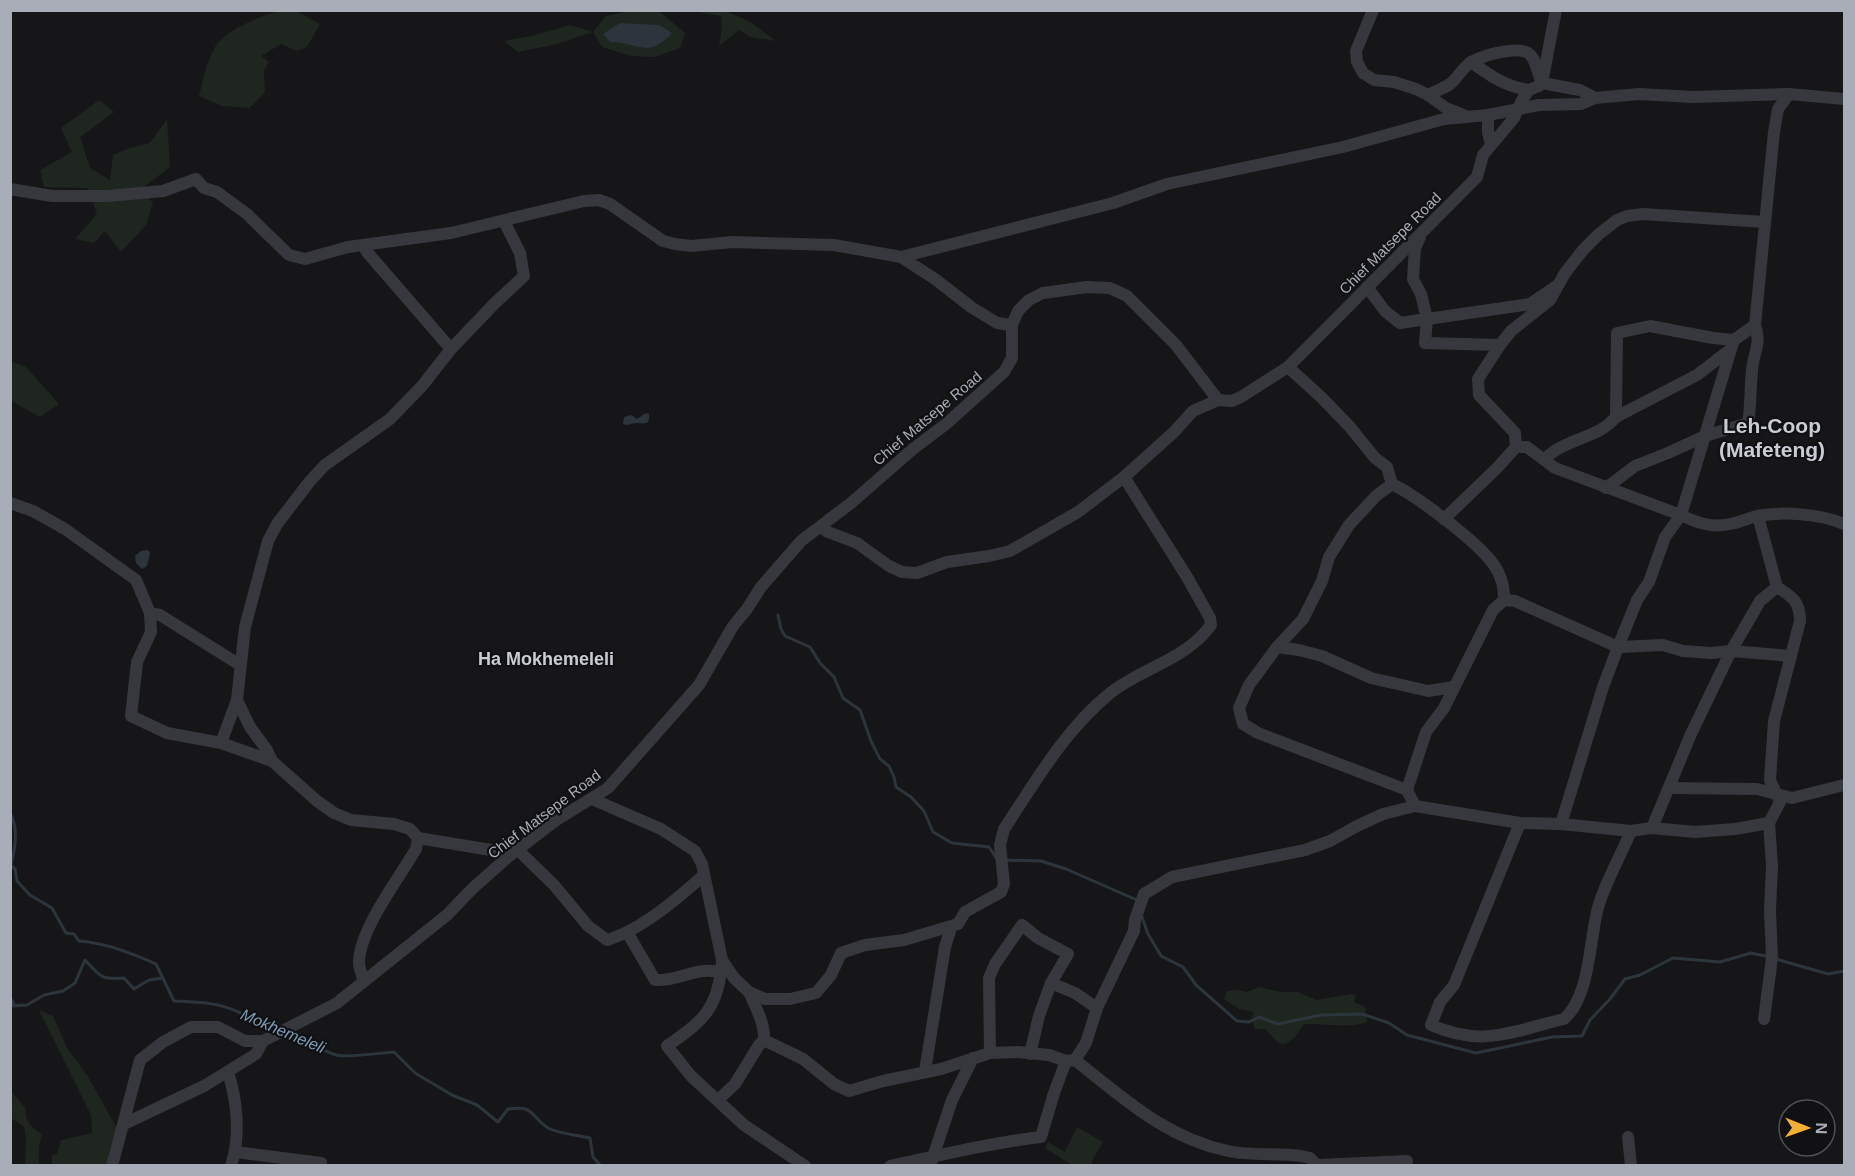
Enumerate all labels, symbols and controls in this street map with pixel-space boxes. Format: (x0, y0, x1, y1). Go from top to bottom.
street label: Chief Matsepe Road (1336, 189, 1444, 297)
street label: Chief Matsepe Road (869, 368, 985, 468)
district label: Leh-Coop (Mafeteng) (1719, 414, 1825, 461)
district label: Ha Mokhemeleli (478, 649, 614, 669)
street label: Chief Matsepe Road (484, 766, 604, 862)
water label: Mokhemeleli (238, 1006, 328, 1057)
north arrow (1777, 1098, 1837, 1158)
text: N (1813, 1122, 1830, 1134)

